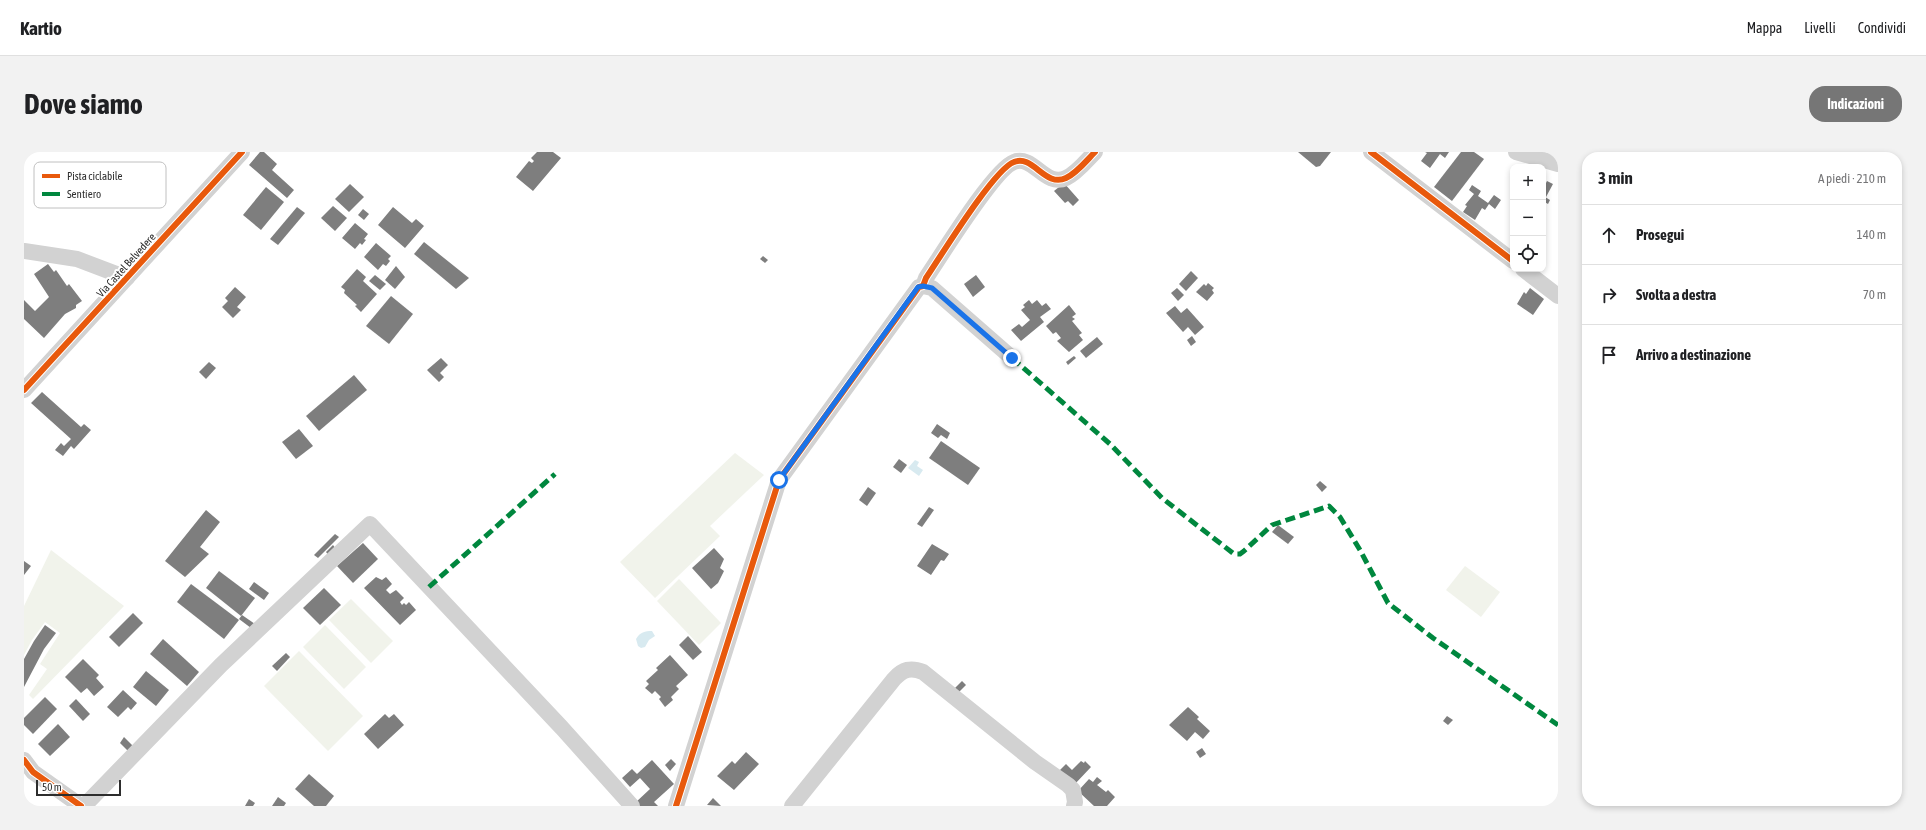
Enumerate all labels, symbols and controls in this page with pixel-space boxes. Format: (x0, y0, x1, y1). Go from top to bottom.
text: Kartio (20, 17, 62, 39)
text: Mappa (1747, 20, 1782, 36)
text: Livelli (1804, 20, 1836, 36)
text: Condividi (1858, 20, 1906, 36)
button: Indicazioni (1809, 86, 1902, 122)
text: Dove siamo (24, 88, 143, 120)
legend (34, 162, 166, 208)
map controls (1510, 164, 1546, 272)
button: + (1510, 164, 1546, 200)
text: 3 min (1598, 168, 1633, 188)
text: Pista ciclabile (67, 170, 123, 182)
text: A piedi · 210 m (1818, 171, 1886, 186)
text: Sentiero (67, 188, 101, 200)
button: − (1510, 200, 1546, 236)
icon: ahead (1598, 224, 1620, 246)
text: Prosegui (1636, 226, 1684, 243)
text: 140 m (1857, 227, 1886, 242)
street label: Via Castel Belvedere (94, 231, 158, 299)
button: locate (1510, 236, 1546, 272)
icon: right (1598, 284, 1620, 306)
text: Svolta a destra (1636, 286, 1716, 303)
text: 70 m (1863, 287, 1886, 302)
icon: arrive (1598, 344, 1620, 366)
text: Arrivo a destinazione (1636, 346, 1751, 363)
route end (1003, 349, 1021, 367)
route start (770, 471, 788, 489)
scale bar (36, 778, 121, 797)
text: 50 m (42, 781, 62, 793)

